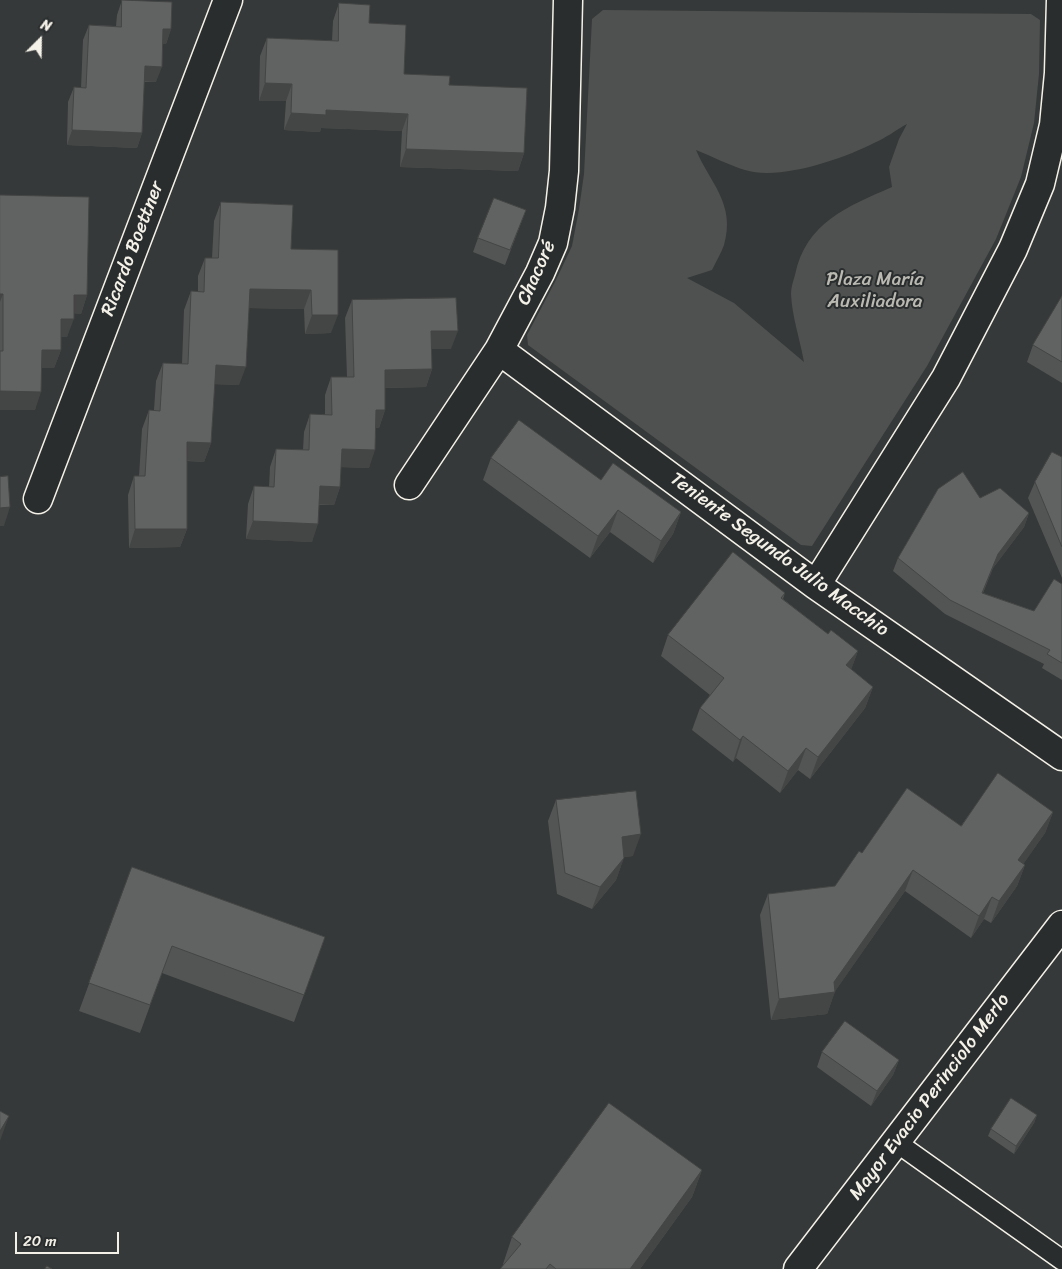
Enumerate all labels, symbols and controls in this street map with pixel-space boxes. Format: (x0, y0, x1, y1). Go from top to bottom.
text: N (37, 12, 55, 39)
north arrow (15, 15, 65, 65)
street label: Ricardo Boettner (97, 179, 169, 319)
street label: Chacoré (513, 237, 561, 309)
park label: Plaza María Auxiliadora (826, 269, 924, 313)
street label: Teniente Segundo Julio Macchio (665, 468, 893, 642)
street label: Mayor Evacio Perinciolo Merlo (845, 989, 1015, 1205)
scale bar (18, 1222, 121, 1254)
text: 20 m (23, 1228, 57, 1254)

